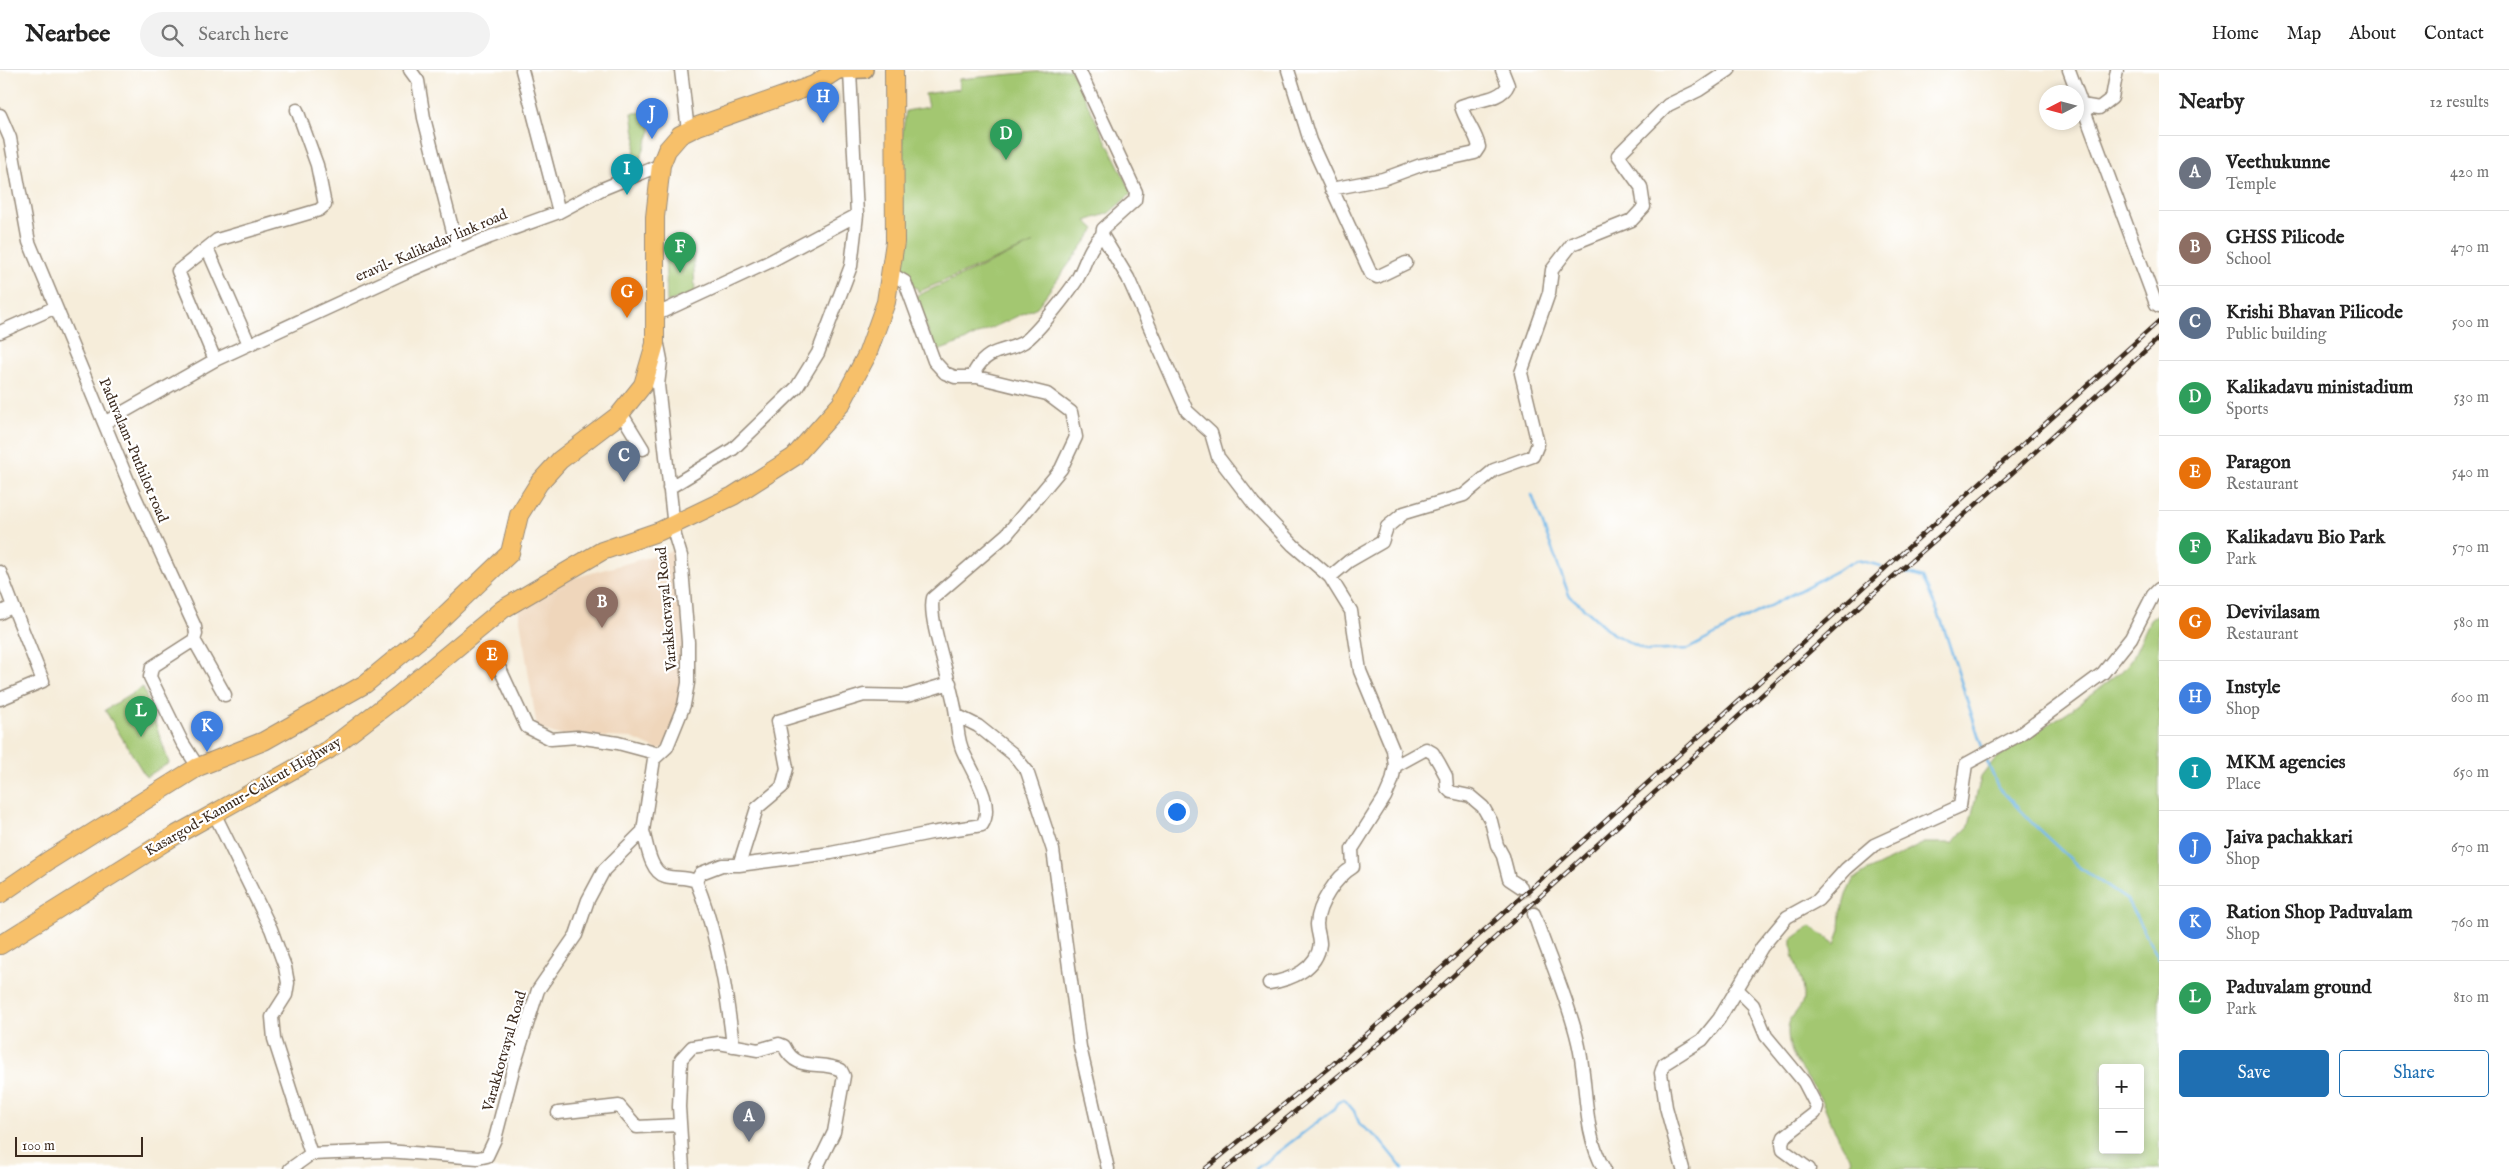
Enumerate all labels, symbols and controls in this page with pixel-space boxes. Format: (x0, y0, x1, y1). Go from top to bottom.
search box (140, 12, 490, 57)
text: Nearbee (25, 19, 110, 50)
icon: search (158, 21, 186, 49)
text: Search here (198, 23, 289, 47)
text: Home (2212, 23, 2259, 46)
text: Map (2287, 23, 2321, 46)
text: About (2349, 23, 2396, 46)
text: Contact (2424, 23, 2484, 46)
pin: H (807, 82, 839, 123)
north arrow (2039, 85, 2084, 130)
text: Nearby (2179, 89, 2244, 116)
text: 12 results (2429, 93, 2489, 113)
pin: J (636, 98, 668, 139)
pin: D (990, 119, 1022, 160)
text: Veethukunne (2226, 151, 2330, 175)
pin: I (611, 154, 643, 195)
text: A (2190, 163, 2200, 183)
text: 420 m (2450, 163, 2489, 183)
text: Temple (2226, 175, 2276, 195)
street label: eravil- Kalikadav link road (352, 204, 511, 286)
text: GHSS Pilicode (2226, 226, 2344, 250)
pin: F (664, 232, 696, 273)
text: B (2190, 238, 2200, 258)
text: 470 m (2450, 238, 2489, 258)
text: School (2226, 250, 2271, 270)
pin: G (611, 277, 643, 318)
text: Krishi Bhavan Pilicode (2226, 301, 2403, 325)
text: C (2189, 313, 2201, 333)
text: 500 m (2452, 313, 2489, 333)
text: Public building (2226, 325, 2326, 345)
street label: Paduvalam-Puthilot road (94, 375, 173, 526)
text: Kalikadavu ministadium (2226, 376, 2413, 400)
text: D (2189, 388, 2201, 408)
text: 530 m (2454, 388, 2489, 408)
text: Sports (2226, 400, 2268, 420)
pin: C (608, 441, 640, 482)
text: Paragon (2226, 451, 2291, 475)
text: E (2189, 463, 2201, 483)
text: 540 m (2452, 463, 2489, 483)
text: Restaurant (2226, 475, 2299, 495)
text: Kalikadavu Bio Park (2226, 526, 2385, 550)
text: F (2190, 538, 2200, 558)
text: 570 m (2452, 538, 2489, 558)
street label: Varakkotvayal Road (652, 545, 681, 673)
text: Park (2226, 550, 2256, 570)
pin: B (586, 587, 618, 628)
text: Devivilasam (2226, 601, 2320, 625)
text: G (2189, 613, 2201, 633)
text: 580 m (2453, 613, 2489, 633)
text: Restaurant (2226, 625, 2299, 645)
pin: E (476, 640, 508, 681)
text: Instyle (2226, 676, 2281, 700)
text: H (2188, 688, 2202, 708)
text: 600 m (2451, 688, 2489, 708)
pin: L (125, 696, 157, 737)
text: Shop (2226, 700, 2260, 720)
pin: K (191, 711, 223, 752)
street label: Kasargod-Kannur-Calicut Highway (142, 732, 345, 861)
text: MKM agencies (2226, 751, 2346, 775)
text: I (2192, 763, 2198, 783)
text: 650 m (2453, 763, 2489, 783)
text: Place (2226, 775, 2261, 795)
your location (1164, 799, 1190, 825)
text: Jaiva pachakkari (2226, 826, 2353, 850)
text: J (2192, 838, 2198, 858)
text: 670 m (2451, 838, 2489, 858)
text: Shop (2226, 850, 2260, 870)
text: Ration Shop Paduvalam (2226, 901, 2413, 925)
text: K (2189, 913, 2201, 933)
text: 760 m (2451, 913, 2489, 933)
text: Shop (2226, 925, 2260, 945)
text: Paduvalam ground (2226, 976, 2371, 1000)
street label: Varakkotvayal Road (478, 988, 531, 1115)
text: L (2189, 988, 2201, 1008)
text: 810 m (2453, 988, 2489, 1008)
text: Park (2226, 1000, 2256, 1020)
button: Save (2179, 1050, 2329, 1097)
button: Share (2339, 1050, 2489, 1097)
map controls (2099, 1064, 2144, 1154)
button: + (2099, 1064, 2144, 1109)
pin: A (733, 1101, 765, 1142)
button: − (2099, 1109, 2144, 1154)
scale bar (15, 1134, 142, 1157)
text: 100 m (22, 1137, 55, 1155)

